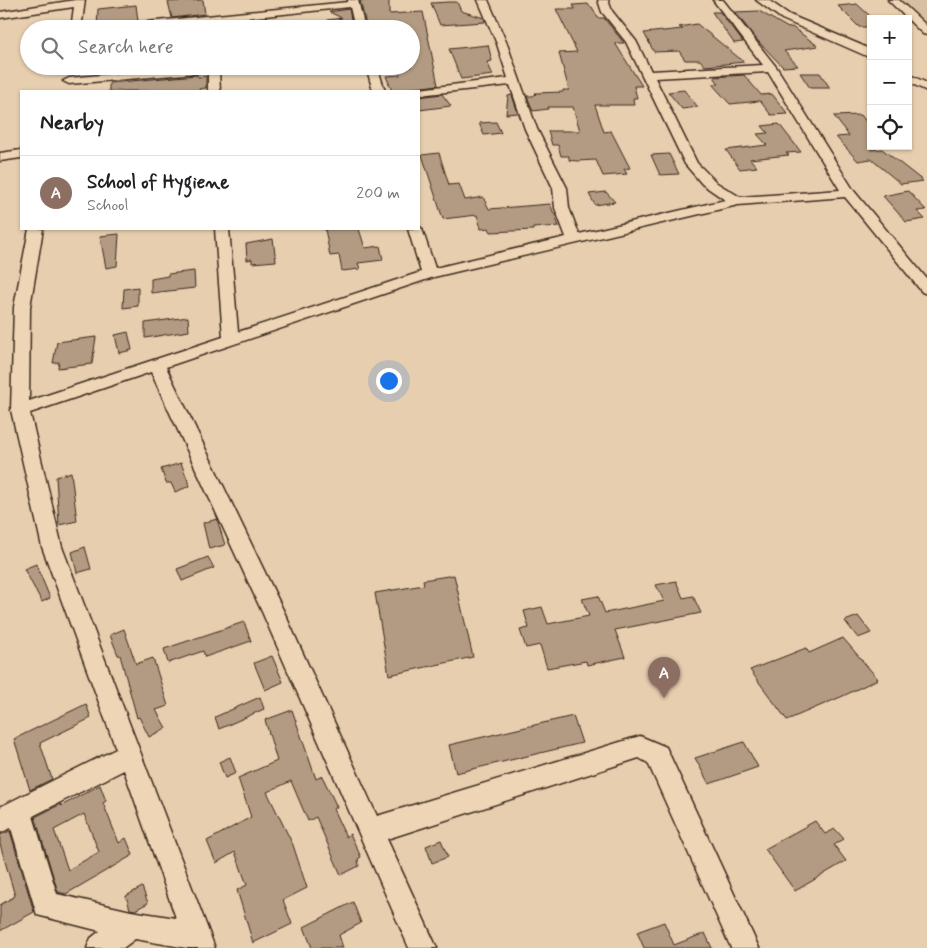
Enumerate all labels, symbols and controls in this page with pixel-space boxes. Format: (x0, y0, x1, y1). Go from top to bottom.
map controls (867, 15, 912, 150)
button: + (867, 15, 912, 60)
search box (20, 20, 420, 75)
icon: search (38, 34, 66, 62)
text: Search here (78, 35, 174, 60)
button: − (867, 60, 912, 105)
button: locate (867, 105, 912, 150)
text: Nearby (40, 109, 104, 137)
text: School of Hygiene (87, 170, 229, 195)
text: A (51, 183, 61, 204)
text: 200 m (356, 183, 400, 204)
text: School (87, 195, 128, 216)
your location (376, 368, 402, 394)
pin: A (648, 657, 680, 698)

